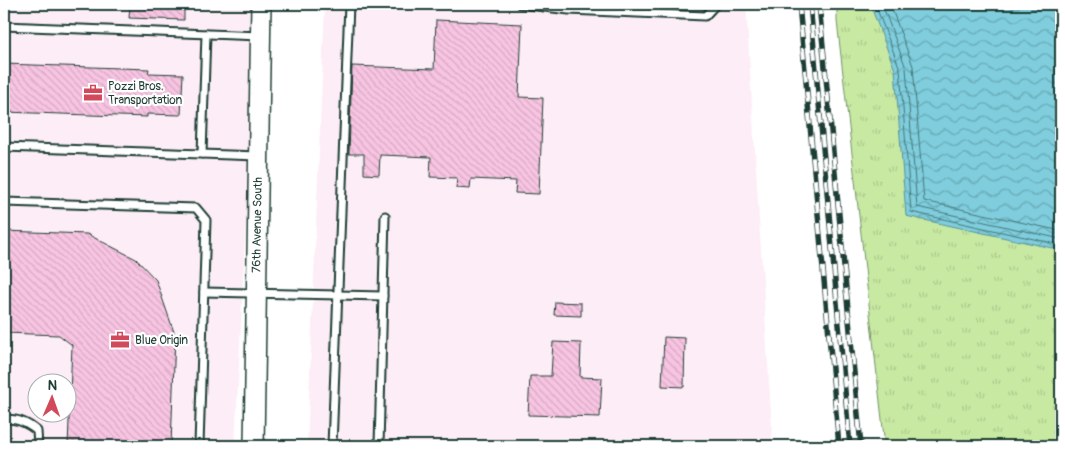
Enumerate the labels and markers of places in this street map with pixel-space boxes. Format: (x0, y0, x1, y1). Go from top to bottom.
place label: Pozzi Bros. Transportation (108, 79, 182, 108)
office icon: Pozzi Bros. Transportation (82, 82, 104, 104)
office icon: Blue Origin (109, 329, 131, 351)
place label: Blue Origin (135, 333, 188, 348)

